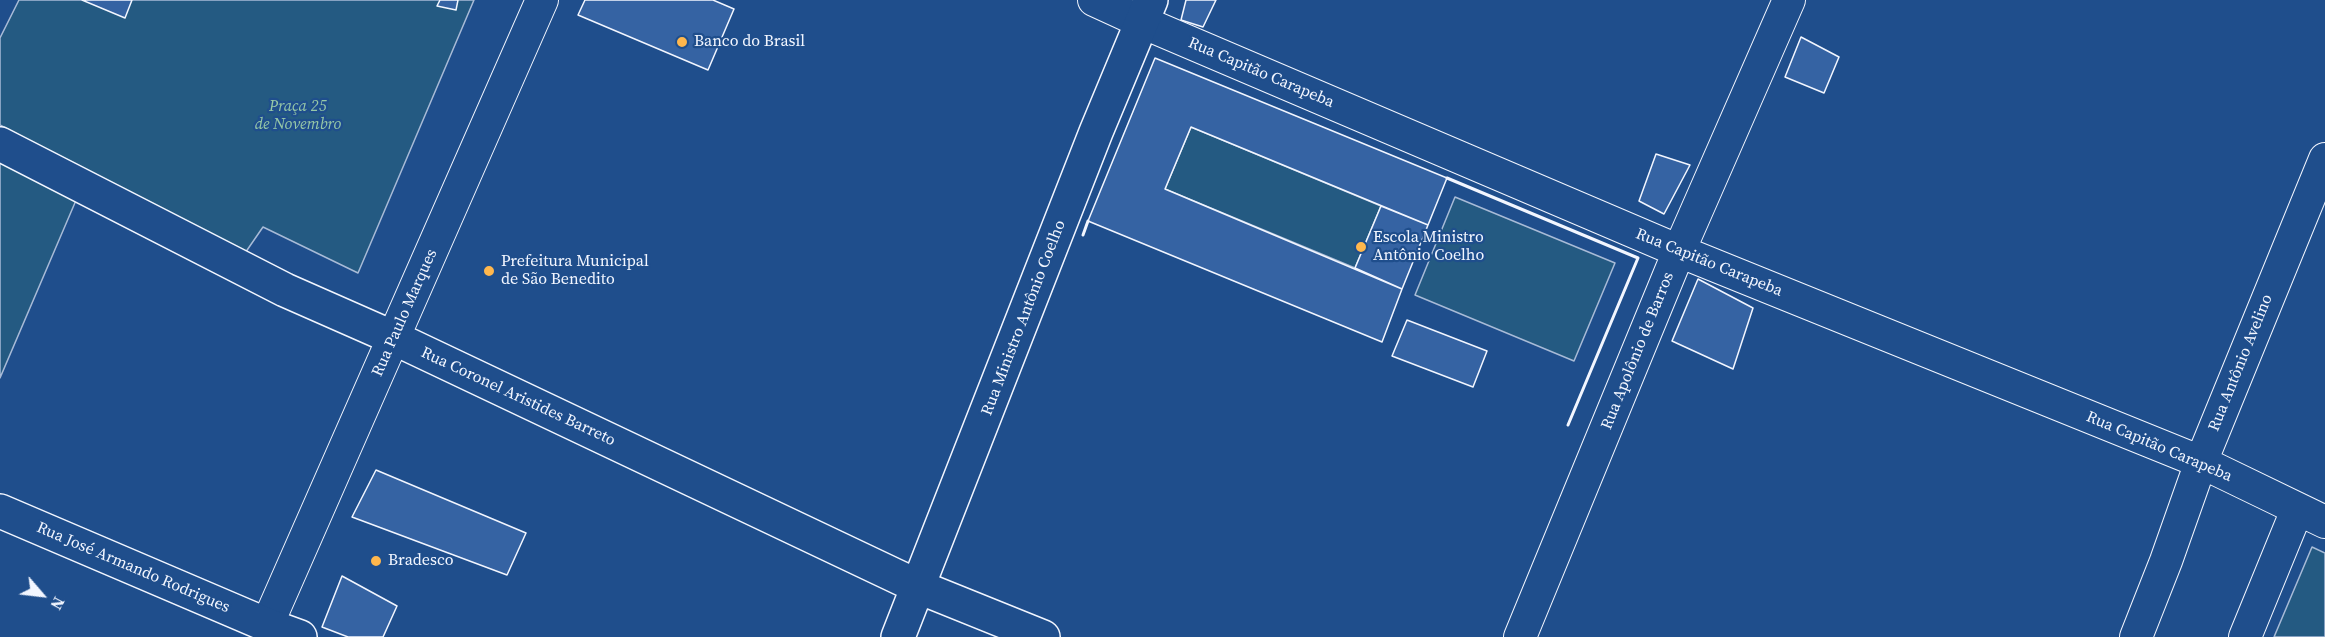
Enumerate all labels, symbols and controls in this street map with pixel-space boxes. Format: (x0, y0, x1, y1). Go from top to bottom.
place label: Banco do Brasil (694, 32, 805, 52)
street label: Rua Capitão Carapeba (1185, 34, 1337, 112)
marker: Banco do Brasil (675, 35, 689, 49)
park label: Praça 25 de Novembro (255, 97, 341, 135)
street label: Rua Ministro Antônio Coelho (978, 218, 1070, 418)
street label: Rua Capitão Carapeba (1633, 225, 1785, 301)
place label: Escola Ministro Antônio Coelho (1373, 228, 1484, 266)
marker: Escola Ministro Antônio Coelho (1354, 240, 1368, 254)
street label: Rua Paulo Marques (368, 246, 442, 380)
place label: Prefeitura Municipal de São Benedito (501, 252, 649, 290)
marker: Prefeitura Municipal de São Benedito (482, 264, 496, 278)
street label: Rua Apolônio de Barros (1598, 269, 1678, 433)
street label: Rua Antônio Avelino (2205, 292, 2277, 434)
street label: Rua Coronel Aristides Barreto (418, 343, 618, 451)
street label: Rua Capitão Carapeba (2083, 408, 2235, 486)
street label: Rua José Armando Rodrigues (33, 519, 233, 617)
place label: Bradesco (388, 551, 454, 571)
marker: Bradesco (369, 554, 383, 568)
north arrow (12, 565, 72, 625)
text: N (45, 593, 70, 614)

